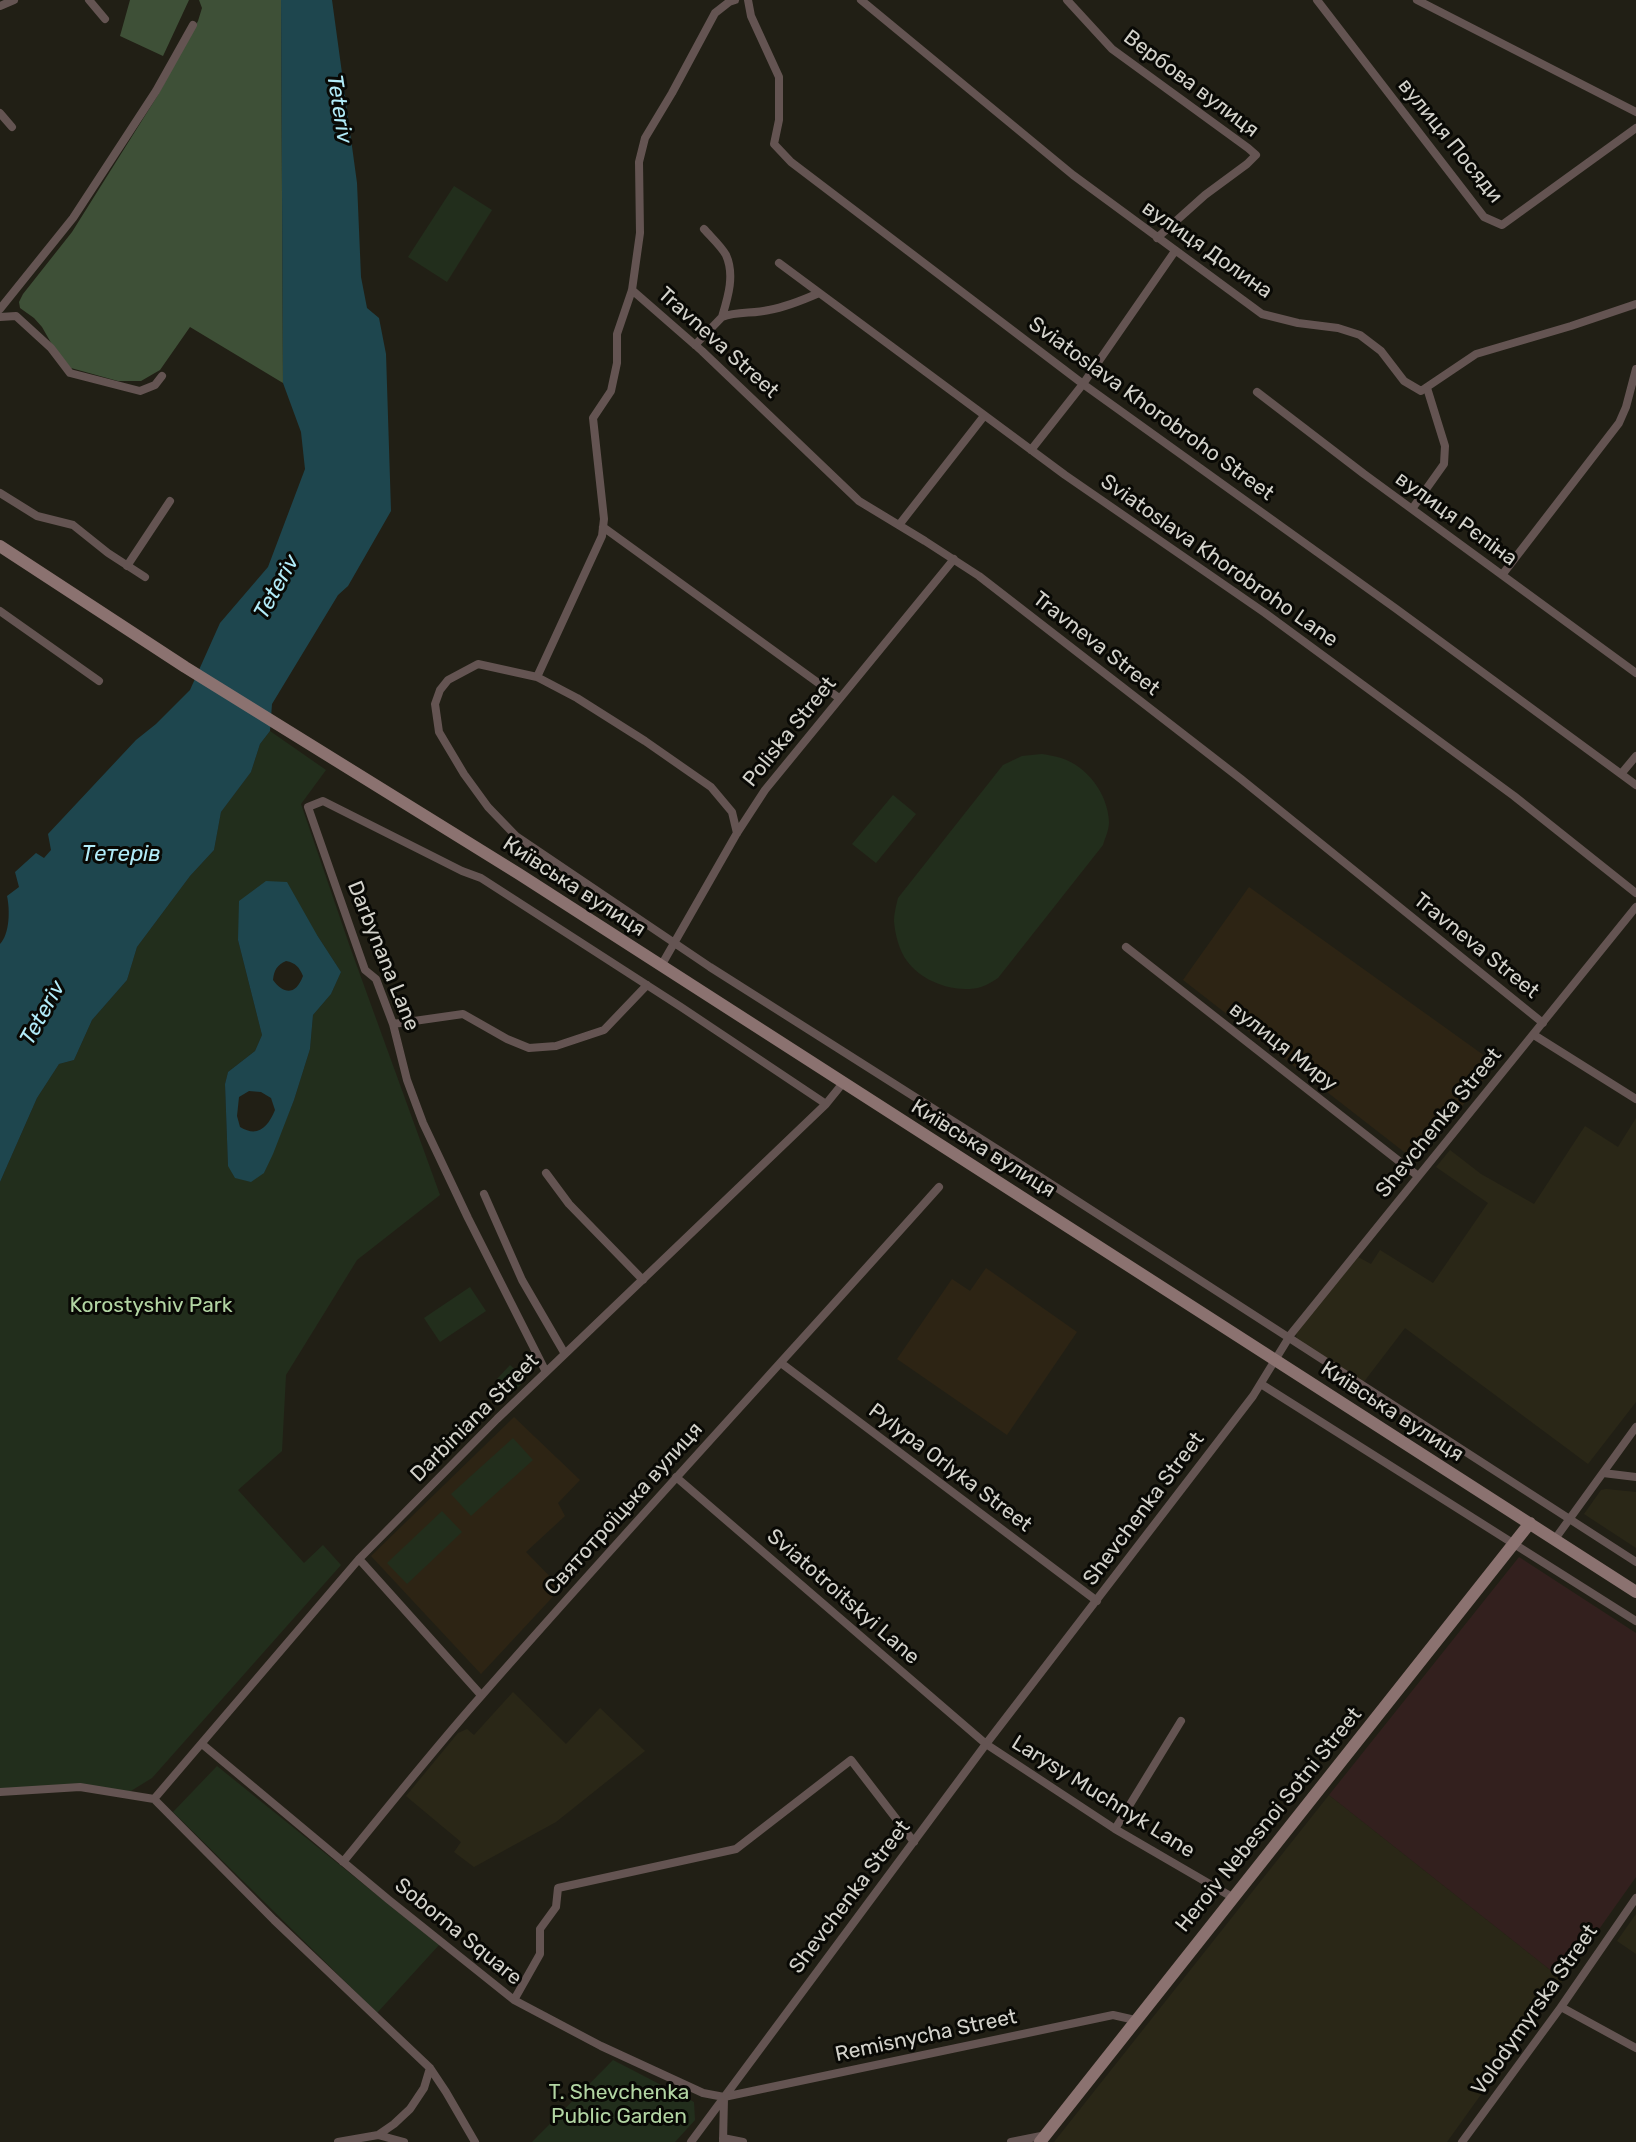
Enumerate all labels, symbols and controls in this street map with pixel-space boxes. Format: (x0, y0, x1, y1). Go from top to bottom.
street label: Вербова вулиця (1118, 25, 1264, 143)
water label: Teteriv (321, 73, 357, 145)
street label: вулиця Посяди (1392, 74, 1508, 208)
street label: вулиця Долина (1137, 196, 1277, 304)
street label: Travneva Street (652, 282, 784, 404)
street label: Sviatoslava Khorobroho Street (1023, 312, 1279, 506)
street label: вулиця Рєпіна (1390, 466, 1522, 572)
street label: Sviatoslava Khorobroho Lane (1095, 469, 1343, 653)
water label: Teteriv (249, 550, 305, 624)
street label: Travneva Street (1028, 587, 1164, 701)
street label: Poliska Street (738, 672, 842, 792)
street label: Київська вулиця (498, 831, 650, 943)
water label: Тетерів (81, 842, 161, 868)
street label: Darbynana Lane (341, 877, 425, 1035)
street label: Travneva Street (1408, 888, 1544, 1004)
water label: Teteriv (15, 976, 71, 1050)
street label: вулиця Миру (1224, 997, 1342, 1097)
street label: Shevchenka Street (1371, 1043, 1507, 1203)
street label: Київська вулиця (906, 1095, 1060, 1203)
park label: Korostyshiv Park (69, 1293, 233, 1319)
street label: Darbiniana Street (406, 1349, 544, 1487)
street label: Київська вулиця (1316, 1356, 1468, 1468)
street label: Pylypa Orlyka Street (863, 1398, 1037, 1538)
street label: Святотроїцька вулиця (540, 1417, 708, 1601)
street label: Shevchenka Street (1078, 1427, 1210, 1591)
street label: Sviatotroitskyi Lane (762, 1524, 924, 1670)
street label: Heroiv Nebesnoi Sotni Street (1171, 1703, 1367, 1937)
street label: Larysy Muchnyk Lane (1007, 1730, 1199, 1864)
street label: Shevchenka Street (784, 1815, 916, 1979)
street label: Soborna Square (389, 1873, 527, 1991)
street label: Volodymyrska Street (1467, 1920, 1603, 2100)
street label: Remisnycha Street (833, 2004, 1019, 2068)
park label: T. Shevchenka Public Garden (549, 2080, 689, 2130)

